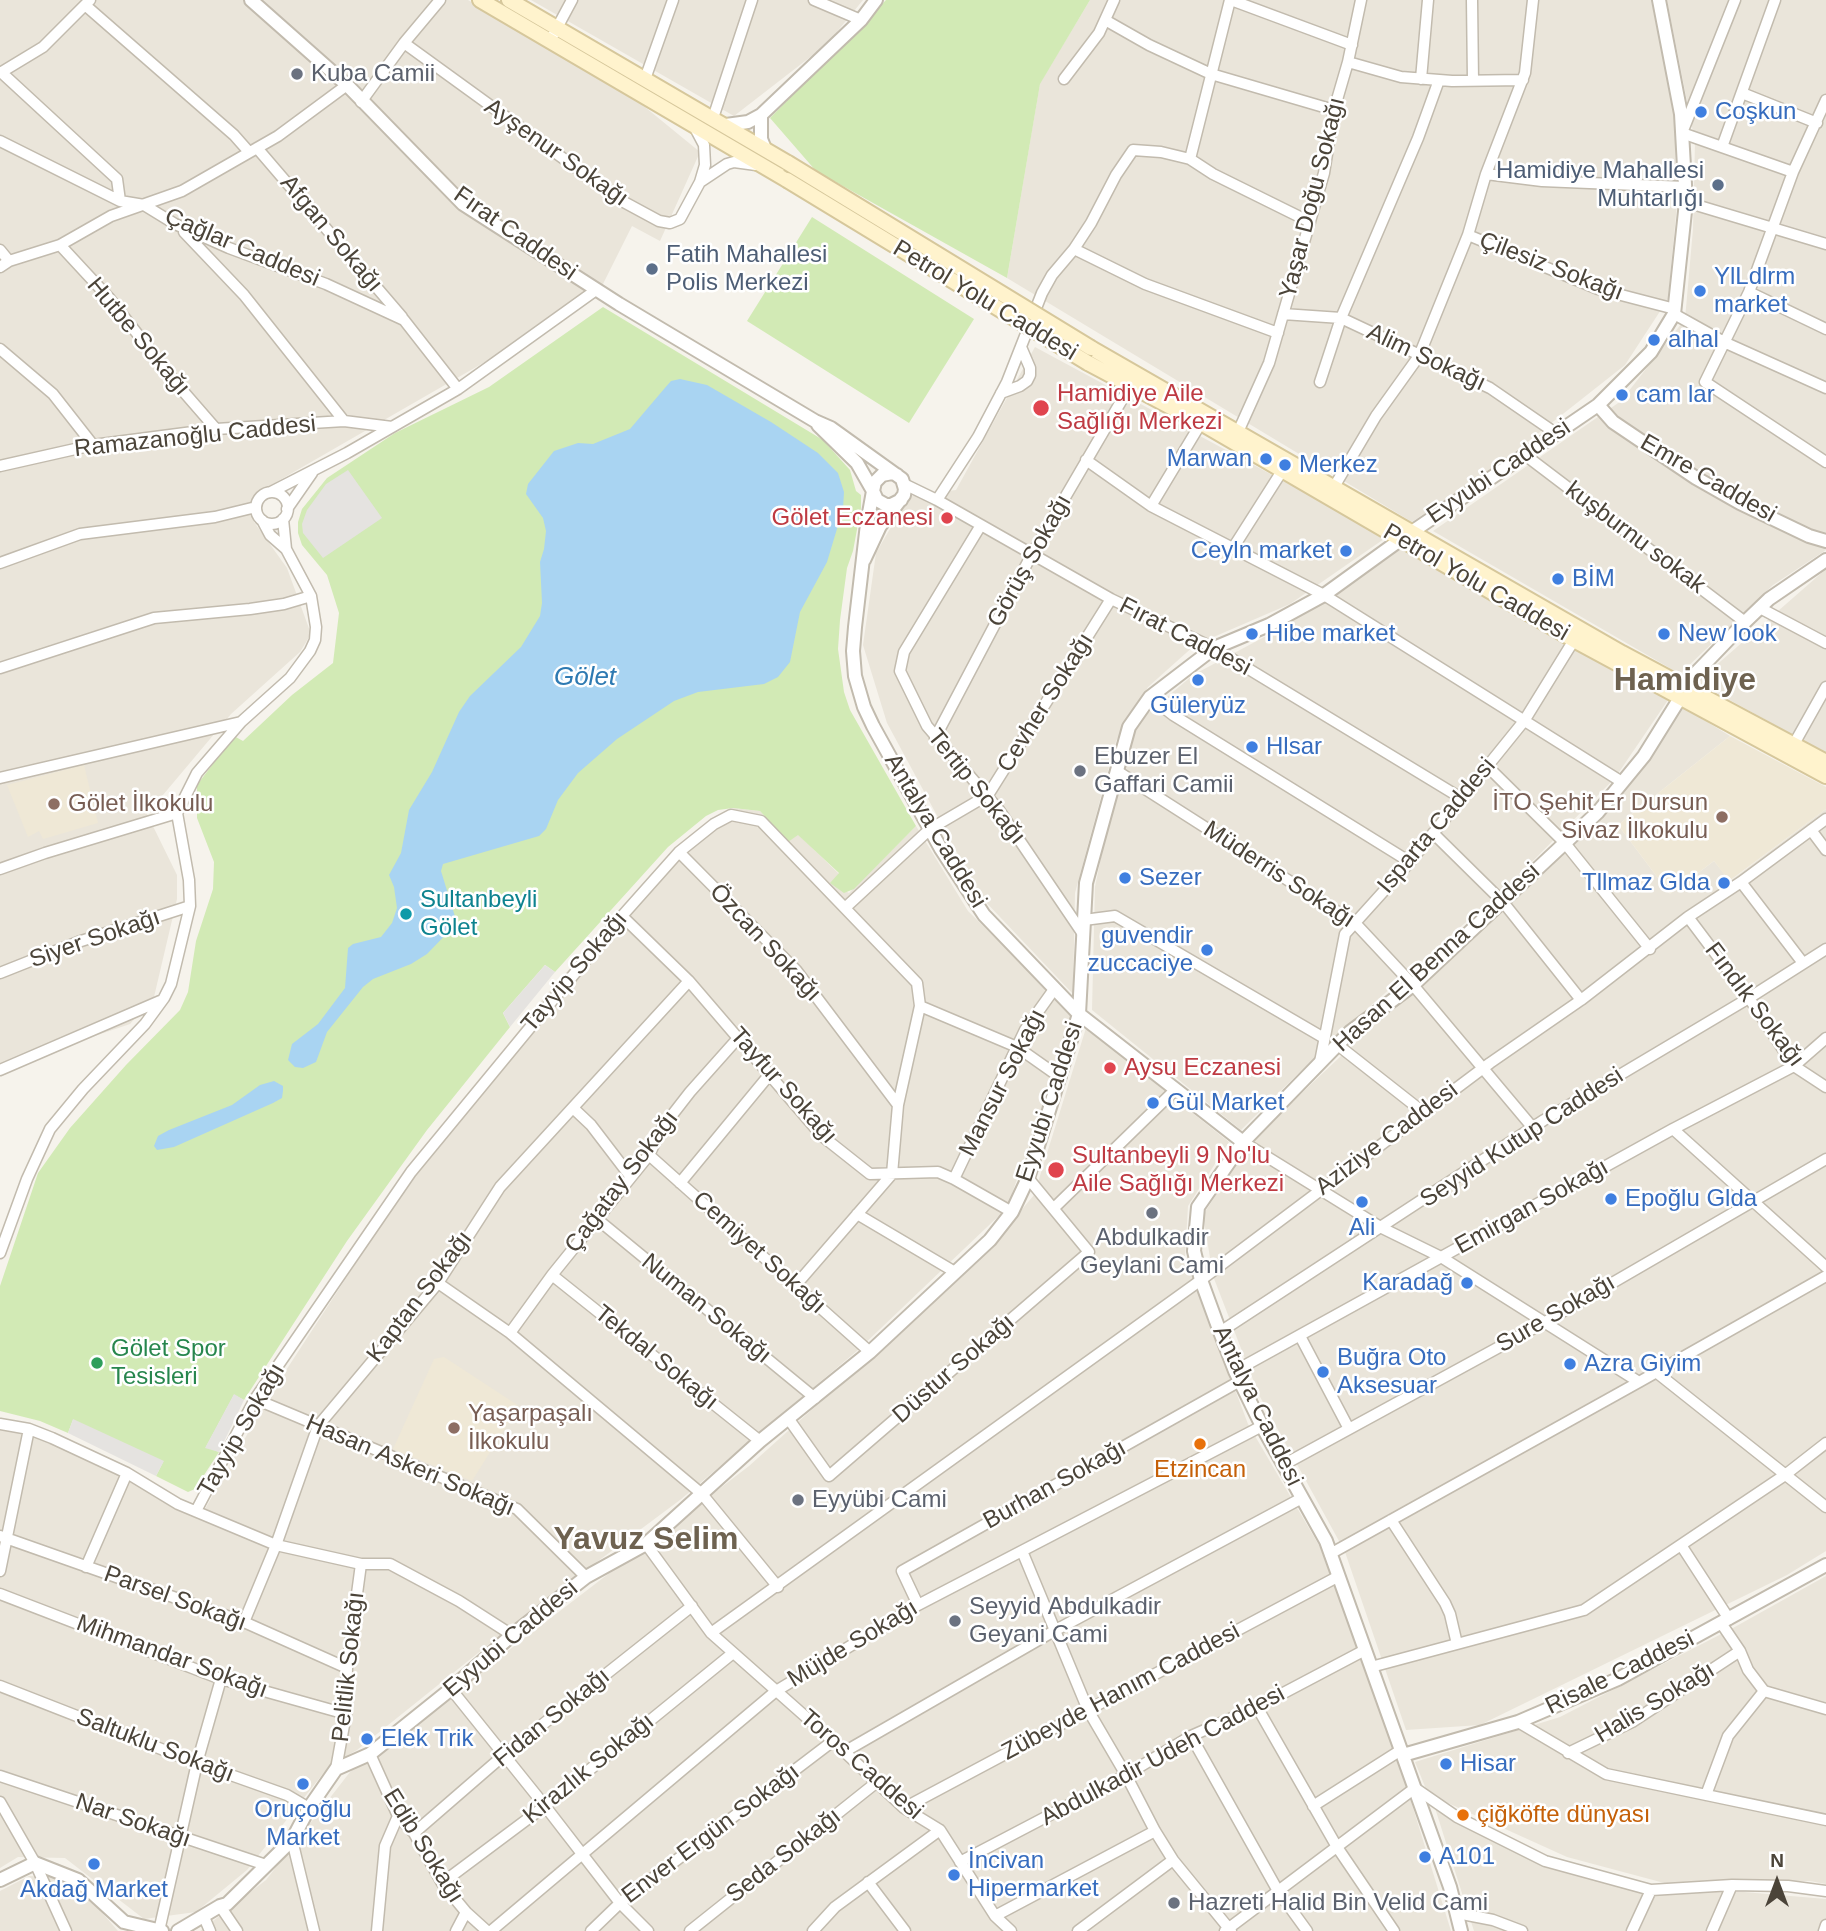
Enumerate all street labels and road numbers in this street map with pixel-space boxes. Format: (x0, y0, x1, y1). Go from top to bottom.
street label: Ayşenur Sokağı (479, 93, 633, 213)
street label: Yaşar Doğu Sokağı (1274, 94, 1352, 302)
street label: Afgan Sokağı (274, 170, 388, 298)
street label: Fırat Caddesi (448, 181, 582, 287)
street label: Çağlar Caddesi (160, 202, 324, 294)
street label: Çilesiz Sokağı (1475, 226, 1627, 308)
street label: Petrol Yolu Caddesi (888, 235, 1082, 367)
street label: Hutbe Sokağı (80, 272, 196, 402)
street label: Alim Sokağı (1362, 318, 1490, 398)
street label: Ramazanoğlu Caddesi (73, 410, 317, 464)
street label: Eyyubi Caddesi (1422, 413, 1576, 531)
street label: Emre Caddesi (1635, 429, 1781, 529)
street label: kuşburnu sokak (1559, 476, 1711, 600)
street label: Görüş Sokağı (982, 490, 1078, 632)
street label: Petrol Yolu Caddesi (1378, 518, 1574, 648)
street label: Fırat Caddesi (1114, 591, 1256, 683)
street label: Cevher Sokağı (992, 628, 1100, 778)
street label: Tertip Sokağı (921, 724, 1031, 850)
street label: Antalya Caddesi (878, 749, 992, 913)
street label: Isparta Caddesi (1372, 752, 1502, 900)
street label: Müderris Sokağı (1198, 815, 1360, 935)
street label: Hasan El Benna Caddesi (1328, 858, 1546, 1058)
street label: Özcan Sokağı (703, 878, 827, 1008)
street label: Siyer Sokağı (26, 903, 164, 975)
street label: Tayyip Sokağı (516, 906, 634, 1038)
street label: Fındık Sokağı (1698, 937, 1810, 1073)
street label: Mansur Sokağı (954, 1005, 1052, 1161)
street label: Eyyubi Caddesi (1011, 1018, 1089, 1186)
street label: Tayfur Sokağı (723, 1022, 843, 1150)
street label: Seyyid Kutup Caddesi (1415, 1062, 1629, 1214)
street label: Aziziye Caddesi (1310, 1076, 1464, 1202)
street label: Çağatay Sokağı (559, 1105, 685, 1259)
street label: Emirgan Sokağı (1450, 1153, 1614, 1261)
street label: Cemiyet Sokağı (686, 1186, 832, 1320)
street label: Kaptan Sokağı (361, 1225, 479, 1369)
street label: Numan Sokağı (635, 1248, 777, 1370)
street label: Sure Sokağı (1492, 1269, 1620, 1359)
street label: Tekdal Sokağı (588, 1299, 724, 1417)
street label: Düstur Sokağı (887, 1308, 1021, 1430)
street label: Antalya Caddesi (1206, 1321, 1308, 1491)
street label: Tayyip Sokağı (192, 1358, 292, 1502)
street label: Hasan Askeri Sokağı (301, 1409, 519, 1523)
street label: Burhan Sokağı (979, 1434, 1131, 1536)
street label: Parsel Sokağı (100, 1560, 250, 1638)
street label: Eyyubi Caddesi (438, 1574, 584, 1704)
street label: Pelitlik Sokağı (327, 1591, 371, 1743)
street label: Müjde Sokağı (783, 1594, 923, 1694)
street label: Mihmandar Sokağı (72, 1609, 272, 1705)
street label: Zübeyde Hanım Caddesi (997, 1617, 1245, 1767)
street label: Risale Caddesi (1541, 1625, 1699, 1721)
street label: Halis Sokağı (1590, 1656, 1720, 1750)
street label: Fidan Sokağı (488, 1662, 616, 1774)
street label: Abdulkadir Udeh Caddesi (1036, 1679, 1290, 1833)
street label: Saltuklu Sokağı (72, 1703, 238, 1789)
street label: Toros Caddesi (794, 1704, 928, 1826)
street label: Kirazlık Sokağı (518, 1707, 660, 1831)
street label: Enver Ergün Sokağı (617, 1758, 805, 1910)
street label: Edib Sokağı (376, 1783, 470, 1909)
street label: Nar Sokağı (72, 1788, 194, 1854)
street label: Seda Sokağı (721, 1802, 847, 1910)

